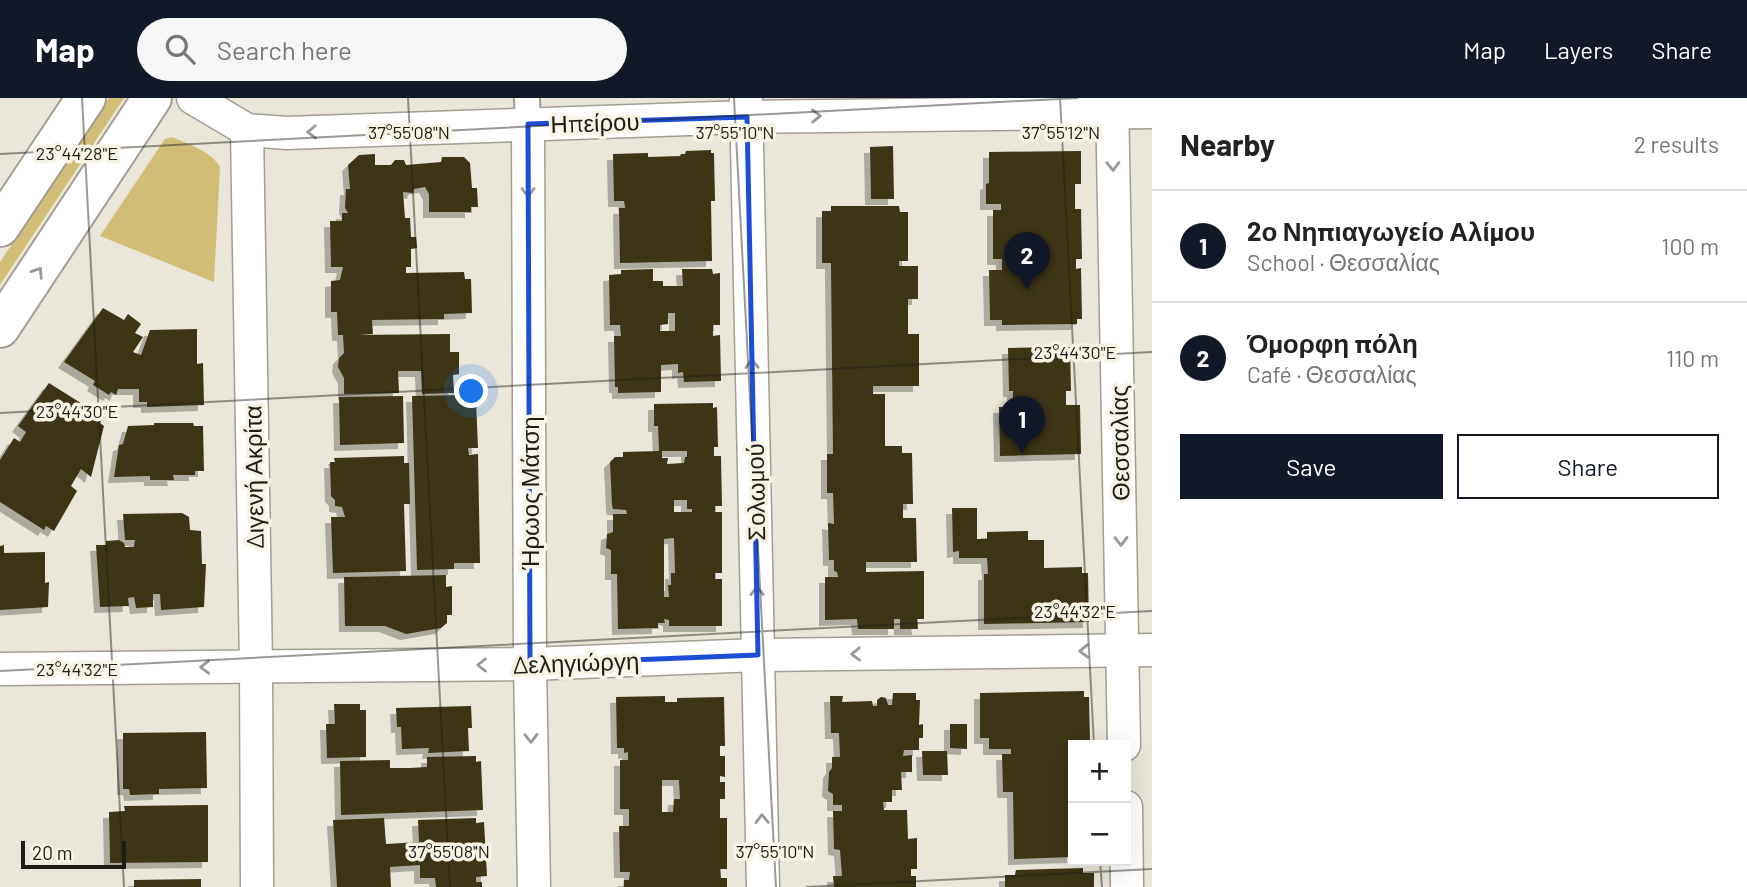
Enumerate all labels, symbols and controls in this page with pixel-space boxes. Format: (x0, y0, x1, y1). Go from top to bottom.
search box (137, 18, 627, 81)
text: Map (35, 29, 95, 69)
icon: search (161, 30, 199, 68)
text: Search here (217, 34, 352, 65)
text: Map (1463, 35, 1506, 64)
text: Layers (1544, 35, 1613, 64)
text: Share (1651, 35, 1712, 64)
street label: Ηπείρου (550, 106, 640, 138)
one-way arrow (811, 108, 822, 124)
text: 37°55'08"N (368, 121, 450, 143)
text: 37°55'10"N (696, 121, 774, 143)
text: 37°55'12"N (1022, 121, 1100, 143)
one-way arrow (307, 124, 318, 139)
text: Nearby (1180, 126, 1275, 162)
text: 2 results (1634, 130, 1719, 158)
text: 23°44'28"E (36, 142, 118, 164)
one-way arrow (1105, 161, 1121, 172)
one-way arrow (520, 187, 536, 198)
text: 2ο Νηπιαγωγείο Αλίμου (1247, 215, 1535, 246)
pin: 2 (1004, 232, 1050, 290)
text: 1 (1199, 232, 1207, 260)
text: 100 m (1661, 232, 1719, 260)
text: School · Θεσσαλίας (1247, 248, 1440, 276)
one-way arrow (29, 266, 42, 279)
text: Όμορφη πόλη (1247, 327, 1418, 358)
text: 23°44'30"E (1034, 341, 1116, 363)
text: 2 (1197, 344, 1209, 372)
text: 110 m (1666, 344, 1719, 372)
one-way arrow (744, 358, 760, 369)
text: Café · Θεσσαλίας (1247, 360, 1417, 388)
your location (454, 374, 488, 408)
street label: Θεσσαλίας (1103, 385, 1135, 501)
pin: 1 (999, 396, 1045, 454)
text: 23°44'30"E (36, 400, 118, 422)
street label: Διγενή Ακρίτα (237, 405, 269, 549)
street label: Ήρωος Μάτση (515, 416, 544, 571)
button: Save (1180, 434, 1443, 499)
button: Share (1457, 434, 1719, 499)
street label: Σολωμού (740, 443, 770, 541)
one-way arrow (1113, 535, 1128, 546)
one-way arrow (749, 586, 765, 596)
text: 23°44'32"E (1034, 600, 1116, 622)
one-way arrow (1078, 643, 1089, 659)
street label: Δεληγιώργη (512, 645, 640, 679)
one-way arrow (851, 646, 861, 662)
one-way arrow (476, 657, 487, 673)
text: 23°44'32"E (36, 658, 118, 680)
one-way arrow (200, 659, 210, 675)
one-way arrow (523, 733, 539, 744)
map controls (1068, 740, 1131, 866)
button: + (1068, 740, 1131, 803)
button: − (1068, 803, 1131, 866)
one-way arrow (754, 813, 770, 824)
scale bar (21, 838, 126, 870)
text: 37°55'08"N (408, 840, 490, 862)
text: 37°55'10"N (736, 840, 814, 862)
text: 20 m (32, 841, 72, 864)

